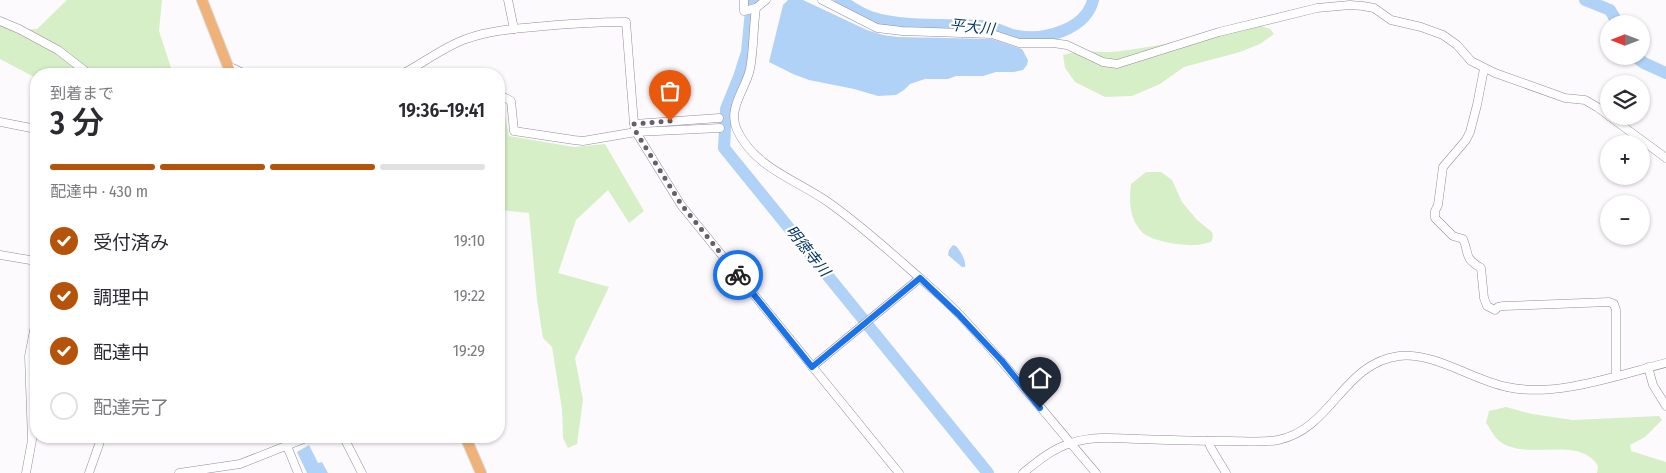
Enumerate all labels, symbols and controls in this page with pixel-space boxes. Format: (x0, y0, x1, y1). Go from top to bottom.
north arrow (1600, 15, 1650, 65)
map controls (1600, 15, 1650, 245)
water label: 平大川 (949, 16, 997, 39)
pin (649, 70, 691, 121)
button: layers (1600, 75, 1650, 125)
icon: bag (656, 77, 684, 105)
text: 到着まで (50, 84, 114, 103)
text: 19:36–19:41 (398, 99, 485, 122)
text: 3 分 (50, 104, 104, 142)
button: + (1600, 135, 1650, 185)
text: 配達中 · 430 m (50, 182, 148, 201)
button: − (1600, 195, 1650, 245)
water label: 明徳寺川 (782, 222, 835, 282)
icon: check (50, 227, 78, 255)
text: 受付済み (93, 231, 169, 254)
text: 19:10 (454, 231, 485, 250)
courier (713, 250, 763, 300)
icon: bike (724, 261, 752, 289)
icon: check (50, 282, 78, 310)
text: 調理中 (93, 286, 150, 309)
text: 19:22 (453, 286, 485, 305)
icon: check (50, 337, 78, 365)
text: 配達中 (93, 341, 150, 364)
text: 19:29 (453, 341, 485, 360)
pin (1019, 357, 1061, 408)
icon: home (1026, 364, 1054, 392)
text: 配達完了 (93, 396, 169, 419)

